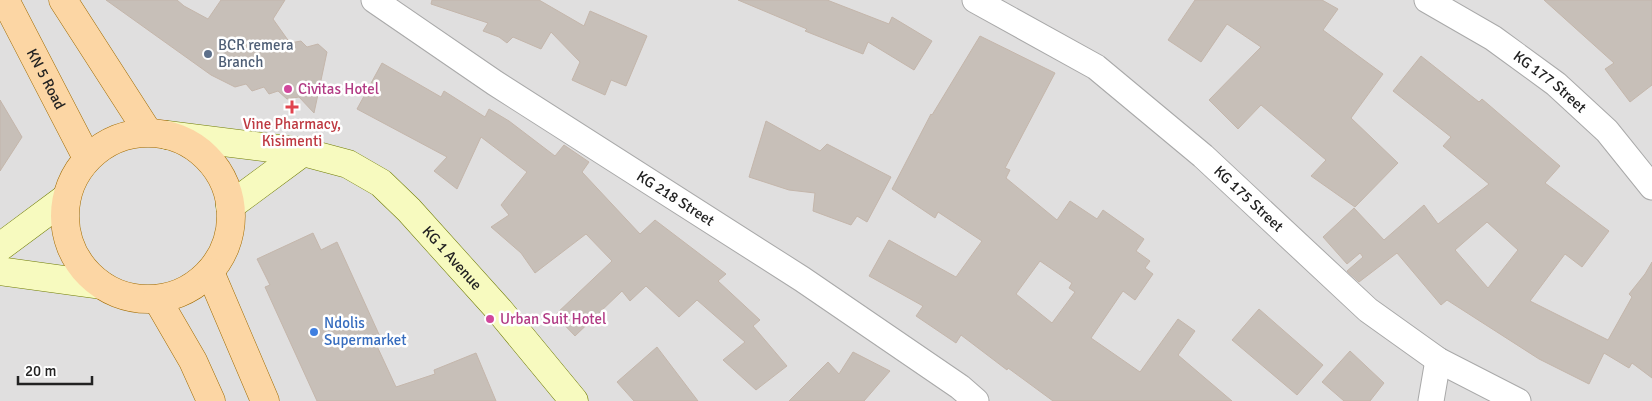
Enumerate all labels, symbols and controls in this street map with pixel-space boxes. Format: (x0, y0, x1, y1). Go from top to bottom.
place label: BCR remera Branch (218, 36, 294, 71)
street label: KN 5 Road (23, 46, 69, 112)
street label: KG 177 Street (1510, 47, 1590, 116)
marker: BCR remera Branch (202, 48, 214, 60)
place label: Civitas Hotel (298, 80, 379, 98)
marker: Civitas Hotel (282, 83, 294, 95)
marker: Vine Pharmacy, Kisimenti (286, 101, 298, 113)
place label: Vine Pharmacy, Kisimenti (243, 115, 341, 150)
street label: KG 175 Street (1210, 162, 1287, 235)
street label: KG 218 Street (633, 167, 718, 230)
street label: KG 1 Avenue (419, 222, 486, 294)
place label: Urban Suit Hotel (500, 310, 606, 328)
marker: Urban Suit Hotel (484, 313, 496, 325)
place label: Ndolis Supermarket (324, 314, 407, 349)
marker: Ndolis Supermarket (308, 326, 320, 338)
scale bar (18, 354, 91, 386)
text: 20 m (25, 362, 56, 380)

